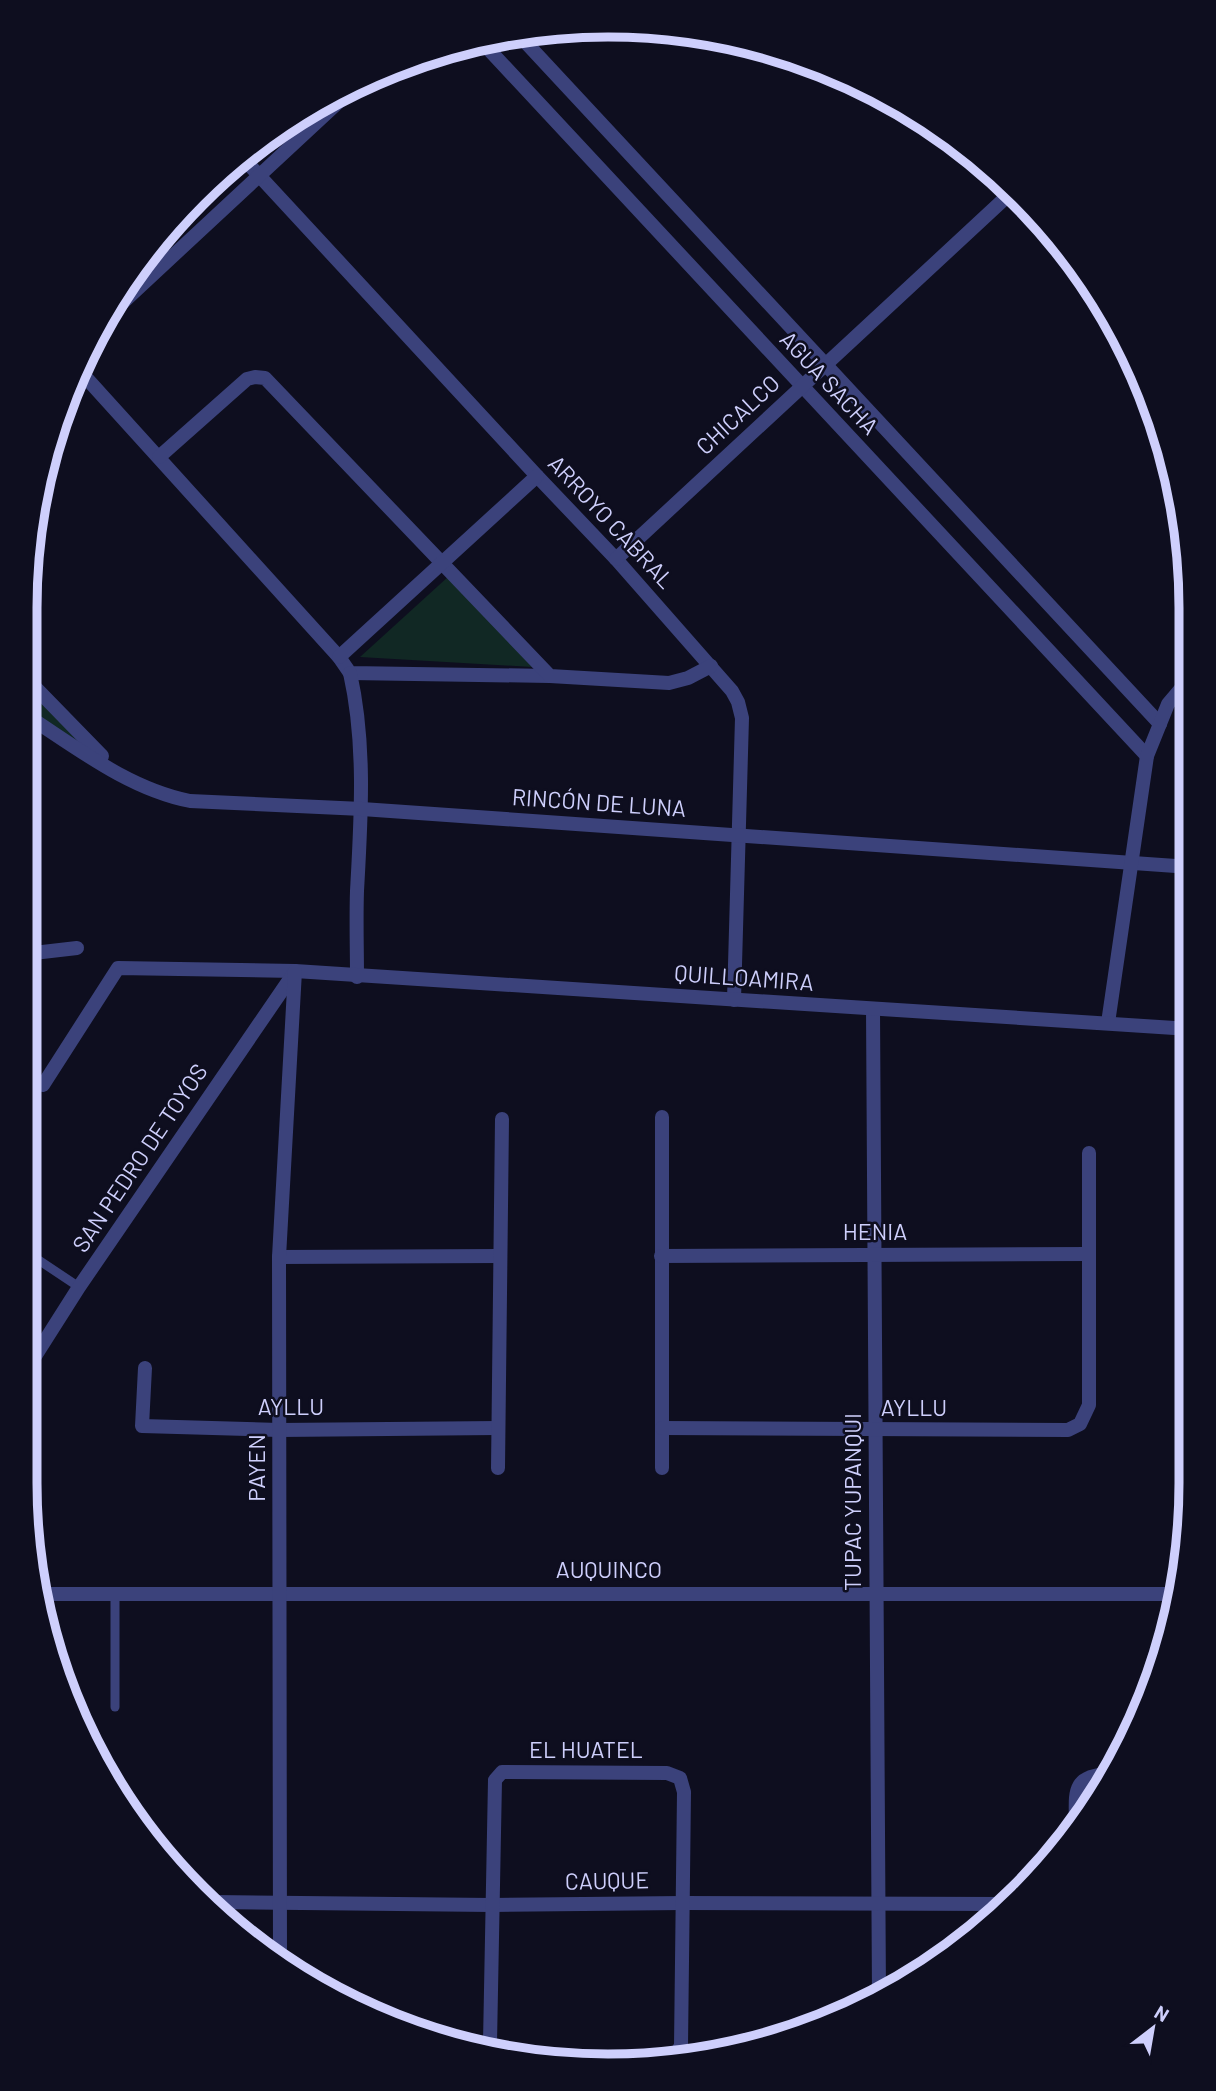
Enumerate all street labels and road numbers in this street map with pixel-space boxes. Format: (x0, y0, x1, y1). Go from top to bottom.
street label: AGUA SACHA (775, 325, 885, 440)
street label: CHICALCO (690, 369, 785, 460)
street label: ARROYO CABRAL (543, 449, 681, 594)
street label: RINCÓN DE LUNA (511, 782, 687, 822)
street label: QUILLOAMIRA (673, 958, 815, 996)
street label: SAN PEDRO DE TOYOS (66, 1058, 213, 1257)
street label: HENIA (843, 1217, 907, 1245)
street label: AYLLU (258, 1392, 324, 1420)
street label: AYLLU (881, 1393, 947, 1421)
street label: TUPAC YUPANQUI (838, 1413, 866, 1591)
street label: PAYEN (242, 1434, 270, 1502)
street label: AUQUINCO (556, 1555, 662, 1583)
street label: EL HUATEL (529, 1735, 643, 1763)
street label: CAUQUE (565, 1865, 649, 1895)

